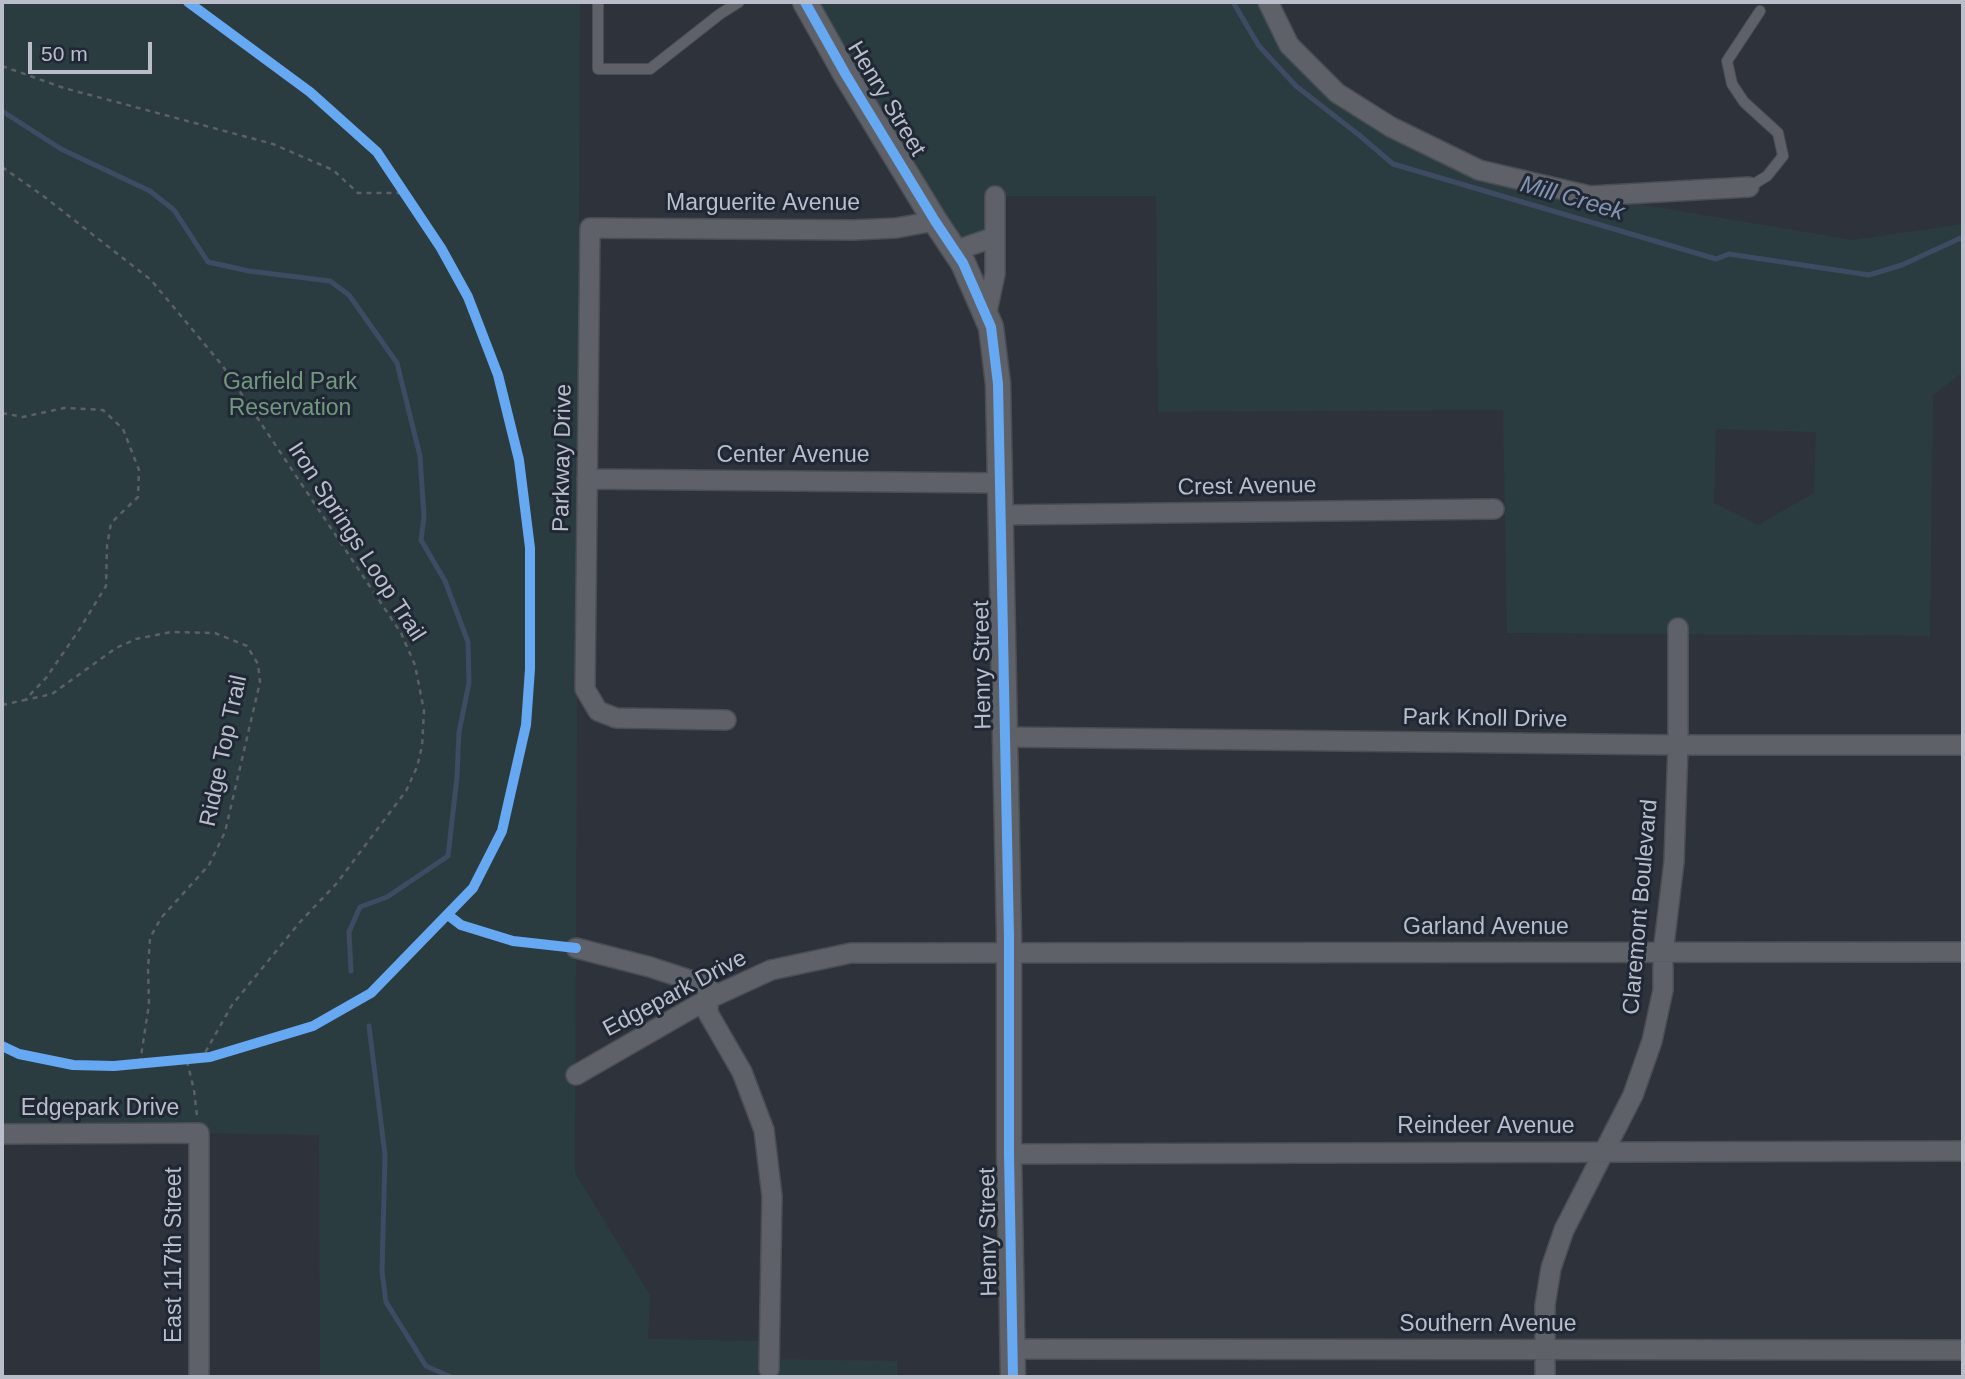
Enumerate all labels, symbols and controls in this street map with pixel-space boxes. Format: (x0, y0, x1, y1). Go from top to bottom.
scale bar (32, 28, 156, 72)
street label: Henry Street (841, 37, 931, 161)
text: 50 m (41, 42, 88, 65)
water label: Mill Creek (1517, 170, 1627, 228)
street label: Marguerite Avenue (666, 190, 860, 218)
park label: Garfield Park Reservation (223, 369, 357, 423)
street label: Parkway Drive (548, 384, 578, 532)
street label: Iron Springs Loop Trail (281, 437, 431, 647)
street label: Center Avenue (716, 442, 870, 470)
street label: Crest Avenue (1177, 472, 1317, 502)
street label: Henry Street (968, 600, 998, 730)
street label: Ridge Top Trail (195, 673, 253, 829)
street label: Park Knoll Drive (1402, 704, 1568, 734)
street label: Claremont Boulevard (1618, 798, 1664, 1016)
street label: Garland Avenue (1403, 914, 1569, 942)
street label: Edgepark Drive (599, 945, 751, 1043)
street label: Edgepark Drive (21, 1095, 179, 1123)
street label: Reindeer Avenue (1397, 1113, 1575, 1141)
street label: East 117th Street (161, 1167, 189, 1343)
street label: Henry Street (974, 1167, 1004, 1297)
street label: Southern Avenue (1399, 1311, 1577, 1339)

